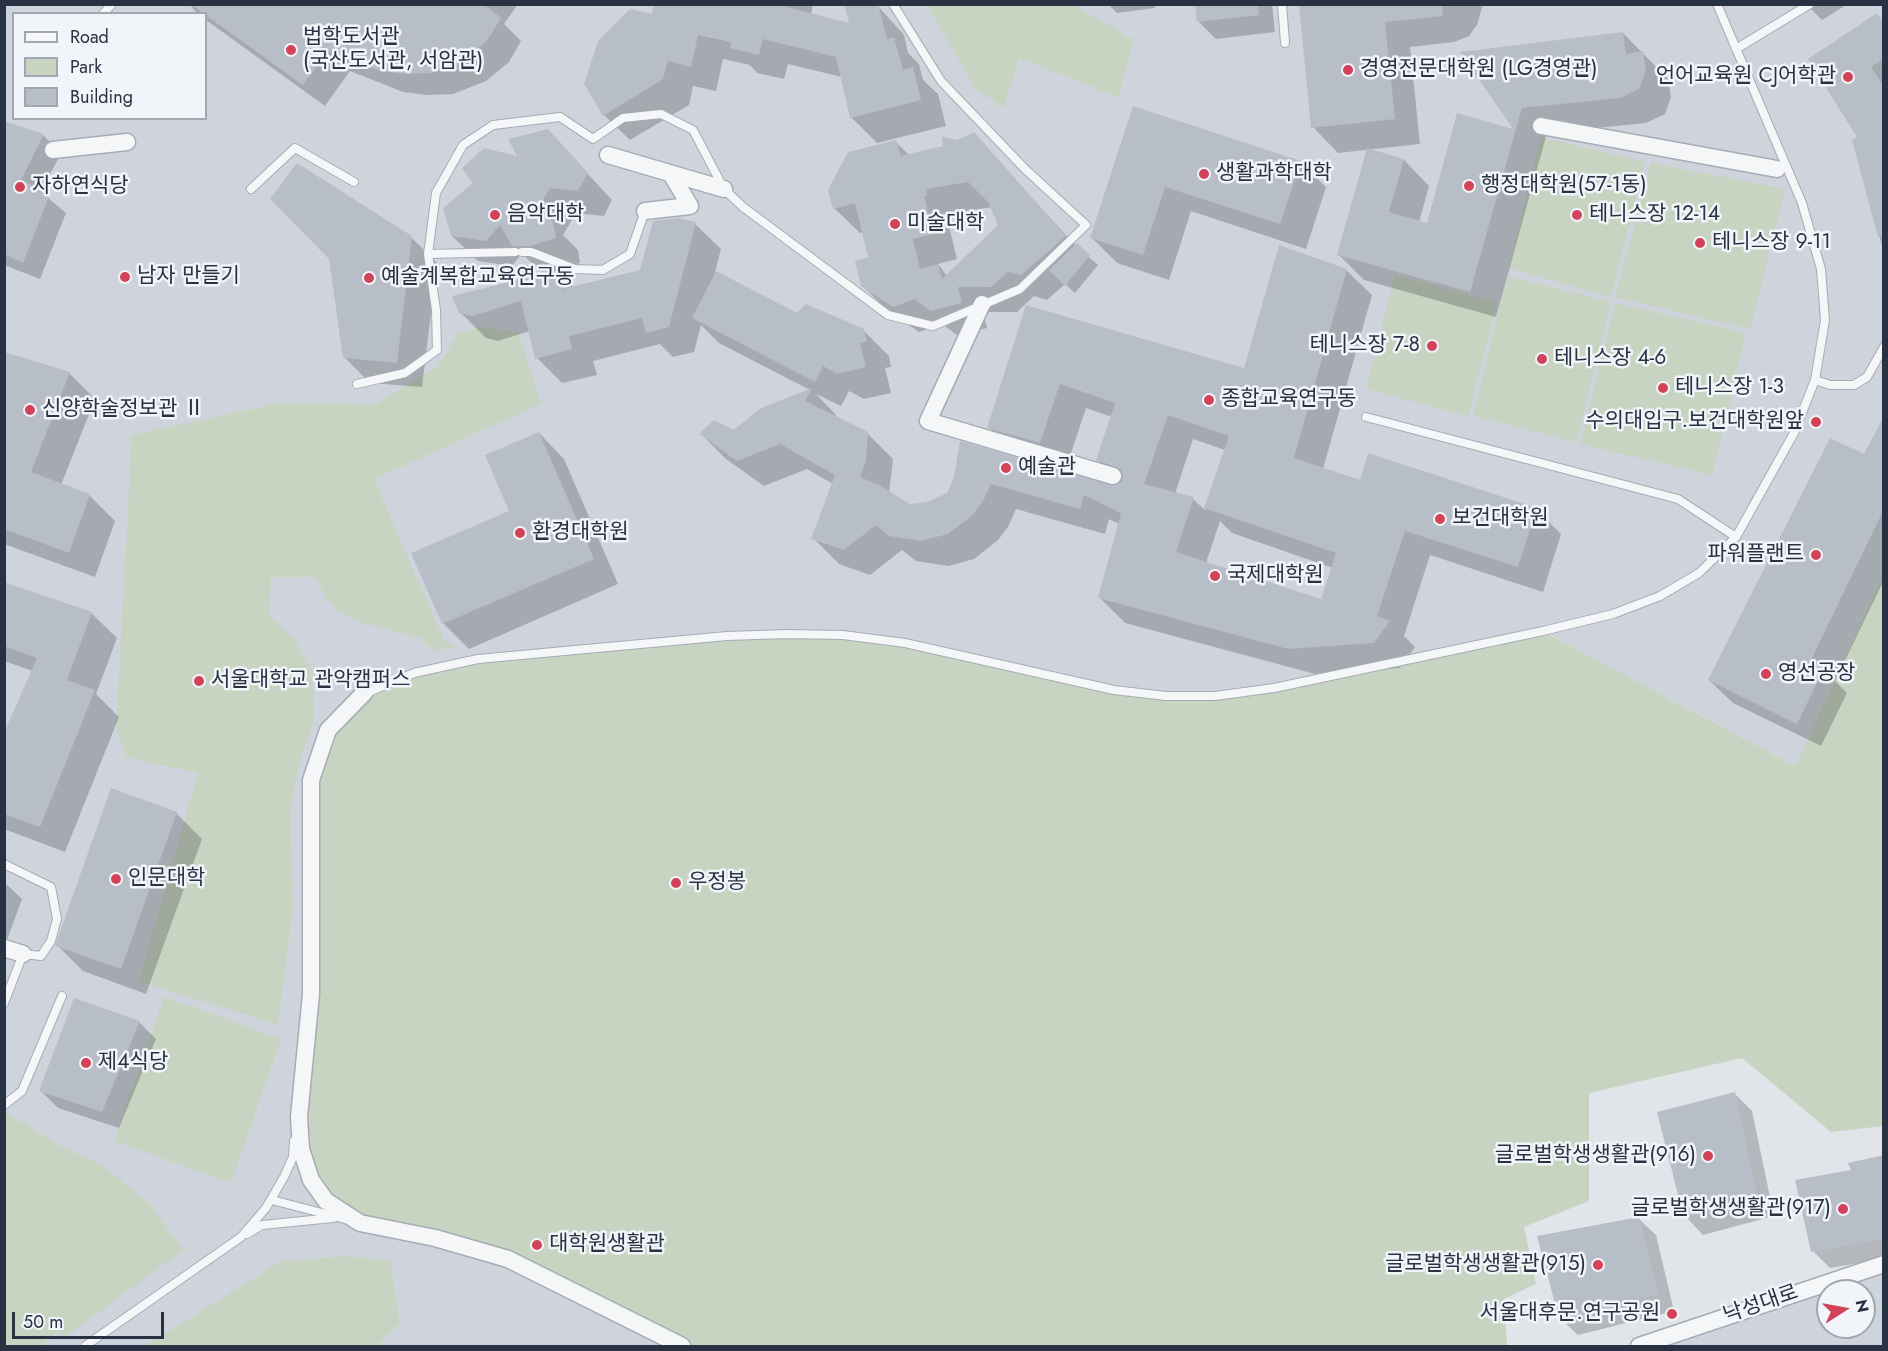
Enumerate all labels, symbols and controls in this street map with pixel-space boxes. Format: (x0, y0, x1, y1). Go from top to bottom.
legend (12, 12, 207, 120)
text: Road (70, 24, 109, 50)
place label: 법학도서관 (국산도서관, 서암관) (303, 25, 483, 75)
marker: 법학도서관 (국산도서관, 서암관) (284, 43, 298, 57)
text: Park (70, 54, 102, 80)
place label: 경영전문대학원 (LG경영관) (1360, 57, 1598, 83)
marker: 경영전문대학원 (LG경영관) (1341, 63, 1355, 77)
place label: 언어교육원 CJ어학관 (1656, 64, 1836, 90)
marker: 언어교육원 CJ어학관 (1841, 70, 1855, 84)
text: Building (70, 84, 133, 110)
place label: 생활과학대학 (1216, 161, 1332, 187)
marker: 생활과학대학 (1197, 167, 1211, 181)
place label: 행정대학원(57-1동) (1481, 173, 1647, 199)
place label: 자하연식당 (32, 174, 129, 200)
marker: 행정대학원(57-1동) (1462, 179, 1476, 193)
marker: 자하연식당 (13, 180, 27, 194)
place label: 음악대학 (507, 202, 584, 228)
place label: 테니스장 12-14 (1589, 202, 1720, 228)
marker: 음악대학 (488, 208, 502, 222)
marker: 테니스장 12-14 (1570, 208, 1584, 222)
place label: 미술대학 (907, 211, 984, 237)
marker: 미술대학 (888, 217, 902, 231)
place label: 테니스장 9-11 (1712, 230, 1831, 256)
marker: 테니스장 9-11 (1693, 236, 1707, 250)
place label: 남자 만들기 (137, 264, 240, 290)
place label: 예술계복합교육연구동 (381, 265, 574, 291)
marker: 남자 만들기 (118, 270, 132, 284)
marker: 예술계복합교육연구동 (362, 271, 376, 285)
place label: 테니스장 7-8 (1310, 333, 1420, 359)
marker: 테니스장 7-8 (1425, 339, 1439, 353)
place label: 테니스장 4-6 (1554, 346, 1666, 372)
marker: 테니스장 4-6 (1535, 352, 1549, 366)
place label: 테니스장 1-3 (1675, 375, 1784, 401)
marker: 테니스장 1-3 (1656, 381, 1670, 395)
place label: 종합교육연구동 (1221, 387, 1356, 413)
marker: 종합교육연구동 (1202, 393, 1216, 407)
place label: 신양학술정보관 Ⅱ (42, 397, 205, 423)
marker: 신양학술정보관 Ⅱ (23, 403, 37, 417)
place label: 수의대입구.보건대학원앞 (1585, 409, 1804, 435)
marker: 수의대입구.보건대학원앞 (1809, 415, 1823, 429)
place label: 예술관 (1018, 455, 1076, 481)
marker: 예술관 (999, 461, 1013, 475)
place label: 보건대학원 (1452, 506, 1549, 532)
marker: 보건대학원 (1433, 512, 1447, 526)
place label: 환경대학원 (532, 520, 629, 546)
marker: 환경대학원 (513, 526, 527, 540)
place label: 파워플랜트 (1707, 542, 1804, 568)
marker: 파워플랜트 (1809, 548, 1823, 562)
place label: 국제대학원 (1227, 563, 1324, 589)
marker: 국제대학원 (1208, 569, 1222, 583)
place label: 영선공장 (1778, 661, 1855, 687)
marker: 영선공장 (1759, 667, 1773, 681)
place label: 서울대학교 관악캠퍼스 (211, 668, 410, 694)
marker: 서울대학교 관악캠퍼스 (192, 674, 206, 688)
place label: 인문대학 (128, 866, 205, 892)
place label: 우정봉 (688, 870, 746, 896)
marker: 인문대학 (109, 872, 123, 886)
marker: 우정봉 (669, 876, 683, 890)
place label: 제4식당 (98, 1050, 168, 1076)
marker: 제4식당 (79, 1056, 93, 1070)
place label: 글로벌학생생활관(916) (1495, 1143, 1696, 1169)
marker: 글로벌학생생활관(916) (1701, 1149, 1715, 1163)
place label: 글로벌학생생활관(917) (1631, 1196, 1831, 1222)
marker: 글로벌학생생활관(917) (1836, 1202, 1850, 1216)
place label: 대학원생활관 (549, 1232, 665, 1258)
marker: 대학원생활관 (530, 1238, 544, 1252)
place label: 글로벌학생생활관(915) (1385, 1252, 1586, 1278)
marker: 글로벌학생생활관(915) (1591, 1258, 1605, 1272)
north arrow (1816, 1279, 1876, 1339)
street label: 낙성대로 (1720, 1281, 1802, 1329)
text: N (1850, 1297, 1875, 1314)
scale bar (15, 1300, 166, 1338)
place label: 서울대후문.연구공원 (1480, 1301, 1660, 1327)
marker: 서울대후문.연구공원 (1665, 1307, 1679, 1321)
text: 50 m (23, 1309, 63, 1335)

